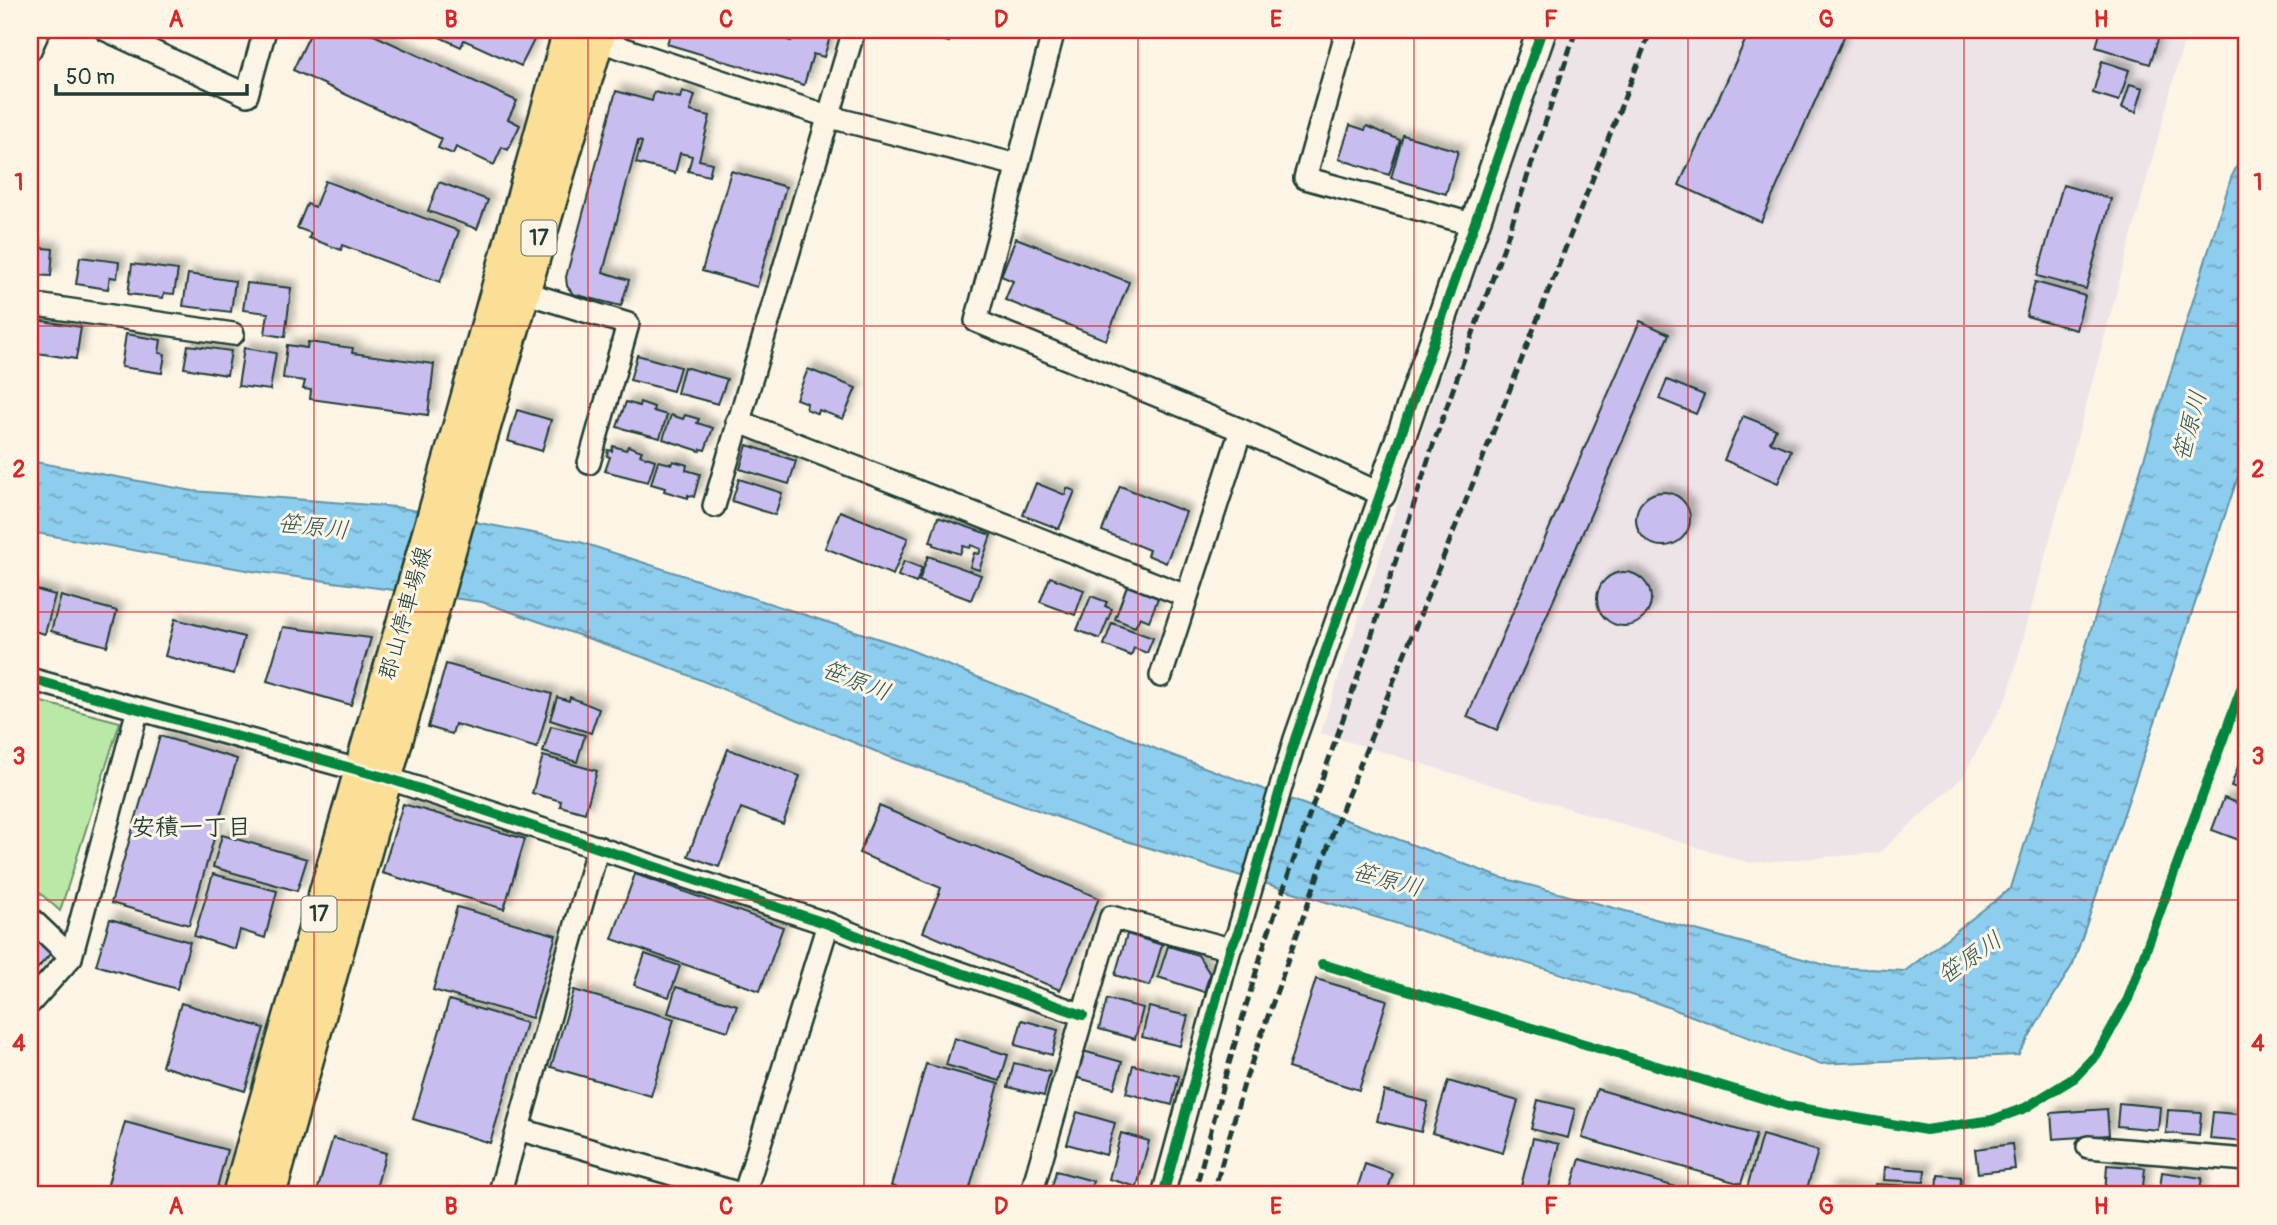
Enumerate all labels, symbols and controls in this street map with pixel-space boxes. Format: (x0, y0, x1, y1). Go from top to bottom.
text: A (169, 5, 184, 34)
text: B (444, 5, 458, 34)
text: C (719, 5, 733, 34)
text: D (994, 5, 1008, 34)
text: E (1270, 5, 1282, 34)
text: F (1544, 5, 1558, 34)
text: G (1818, 5, 1834, 34)
text: H (2094, 5, 2108, 34)
scale bar (56, 52, 247, 96)
text: 50 m (66, 64, 115, 91)
text: 1 (15, 168, 24, 197)
text: 1 (2254, 168, 2263, 197)
road number: 17 (522, 220, 556, 256)
water label: 笹原川 (2167, 387, 2213, 465)
text: 2 (13, 455, 26, 484)
text: 2 (2252, 455, 2265, 484)
water label: 笹原川 (276, 509, 350, 545)
street label: 郡山停車場線 (372, 543, 438, 683)
water label: 笹原川 (817, 655, 895, 707)
text: 3 (13, 742, 25, 771)
text: 3 (2252, 742, 2264, 771)
district label: 安積一丁目 (131, 813, 251, 842)
water label: 笹原川 (1348, 857, 1426, 903)
road number: 17 (302, 897, 336, 932)
water label: 笹原川 (1932, 925, 2008, 991)
text: 4 (12, 1029, 26, 1058)
text: 4 (2251, 1029, 2265, 1058)
text: A (169, 1192, 184, 1221)
text: B (444, 1192, 458, 1221)
text: C (719, 1192, 733, 1221)
text: D (994, 1192, 1008, 1221)
text: E (1270, 1192, 1282, 1221)
text: F (1544, 1192, 1558, 1221)
text: G (1818, 1192, 1834, 1221)
text: H (2094, 1192, 2108, 1221)

